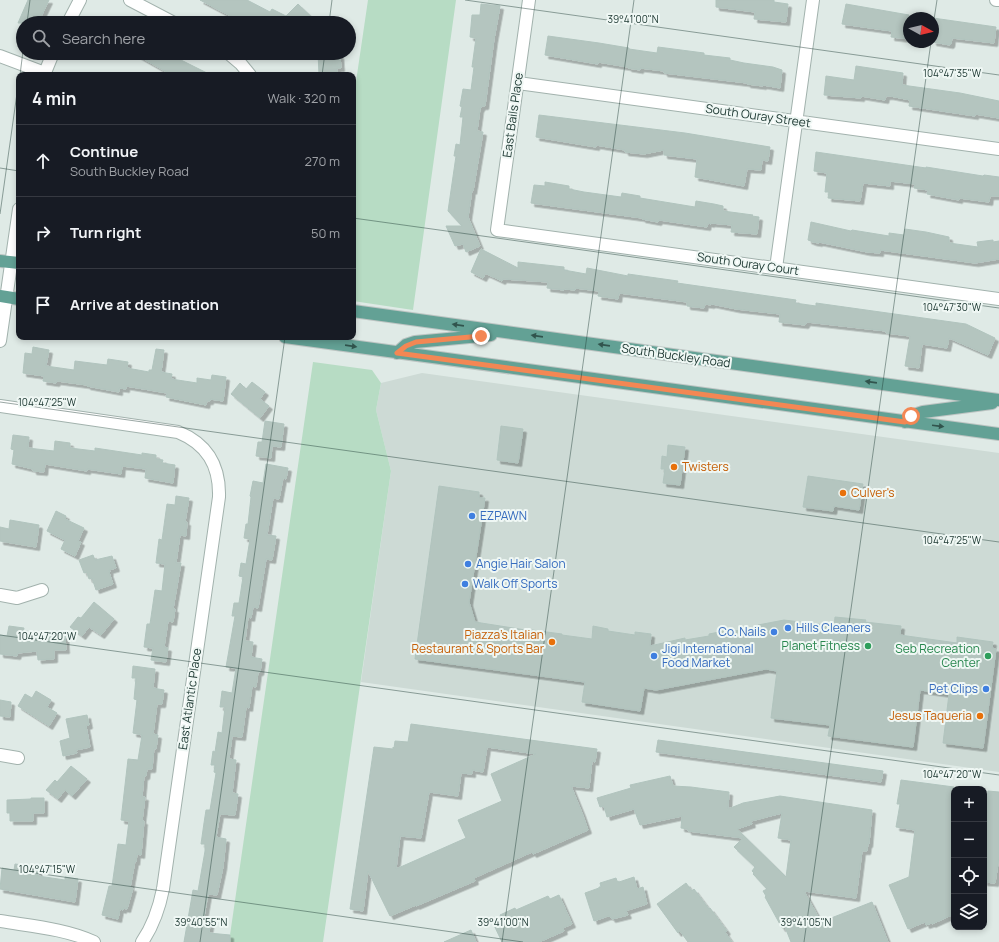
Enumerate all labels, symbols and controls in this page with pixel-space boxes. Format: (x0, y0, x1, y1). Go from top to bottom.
text: 39°41'00"N (607, 12, 659, 26)
north arrow (903, 12, 939, 48)
search box (16, 16, 356, 60)
icon: search (30, 27, 52, 49)
text: Search here (62, 28, 145, 49)
text: 104°47'35"W (923, 66, 982, 80)
street label: East Bails Place (498, 71, 527, 158)
text: 4 min (32, 87, 76, 110)
text: Walk · 320 m (267, 89, 340, 107)
street label: South Ouray Street (704, 100, 812, 131)
text: Continue (70, 141, 138, 162)
icon: ahead (32, 150, 54, 172)
text: 270 m (305, 152, 340, 170)
text: South Buckley Road (70, 162, 189, 180)
icon: right (32, 222, 54, 244)
text: Turn right (70, 222, 141, 243)
text: 50 m (311, 224, 340, 242)
street label: South Ouray Court (696, 248, 800, 279)
icon: arrive (32, 294, 54, 316)
text: Arrive at destination (70, 294, 219, 315)
text: 104°47'30"W (923, 300, 982, 314)
one-way arrow (452, 322, 464, 328)
route end (472, 327, 490, 345)
one-way arrow (531, 333, 543, 339)
street label: South Buckley Road (620, 339, 732, 372)
one-way arrow (598, 342, 610, 348)
one-way arrow (345, 343, 357, 349)
one-way arrow (865, 379, 877, 385)
text: 104°47'25"W (18, 395, 77, 409)
route start (902, 407, 920, 425)
one-way arrow (932, 423, 944, 429)
place label: Twisters (682, 458, 729, 475)
marker: Twisters (669, 462, 679, 472)
place label: Culver's (851, 484, 895, 501)
marker: Culver's (838, 488, 848, 498)
place label: EZPAWN (480, 507, 527, 524)
marker: EZPAWN (467, 511, 477, 521)
text: 104°47'25"W (923, 533, 982, 547)
place label: Angie Hair Salon (476, 555, 566, 572)
marker: Angie Hair Salon (463, 559, 473, 569)
place label: Walk Off Sports (473, 575, 558, 592)
marker: Walk Off Sports (460, 579, 470, 589)
place label: Hills Cleaners (796, 619, 871, 636)
place label: Co. Nails (718, 623, 766, 640)
marker: Hills Cleaners (783, 623, 793, 633)
place label: Piazza's Italian Restaurant & Sports Bar (411, 626, 545, 657)
marker: Co. Nails (769, 627, 779, 637)
text: 104°47'20"W (18, 629, 77, 643)
marker: Piazza's Italian Restaurant & Sports Bar (547, 637, 557, 647)
place label: Planet Fitness (782, 637, 860, 654)
place label: Jigi International Food Market (662, 640, 754, 671)
place label: Seb Recreation Center (895, 640, 981, 671)
marker: Planet Fitness (863, 641, 873, 651)
street label: East Atlantic Place (174, 647, 205, 751)
marker: Jigi International Food Market (649, 651, 659, 661)
marker: Seb Recreation Center (983, 651, 993, 661)
place label: Pet Clips (929, 680, 978, 697)
marker: Pet Clips (981, 684, 991, 694)
place label: Jesus Taqueria (889, 707, 972, 724)
marker: Jesus Taqueria (975, 711, 985, 721)
text: 104°47'20"W (923, 767, 982, 781)
map controls (951, 786, 987, 930)
button: + (951, 786, 987, 822)
button: − (951, 822, 987, 858)
button: locate (951, 858, 987, 894)
text: 104°47'15"W (19, 862, 76, 876)
button: layers (951, 894, 987, 930)
text: 39°40'55"N (175, 915, 227, 929)
text: 39°41'00"N (477, 915, 529, 929)
text: 39°41'05"N (781, 915, 832, 929)

